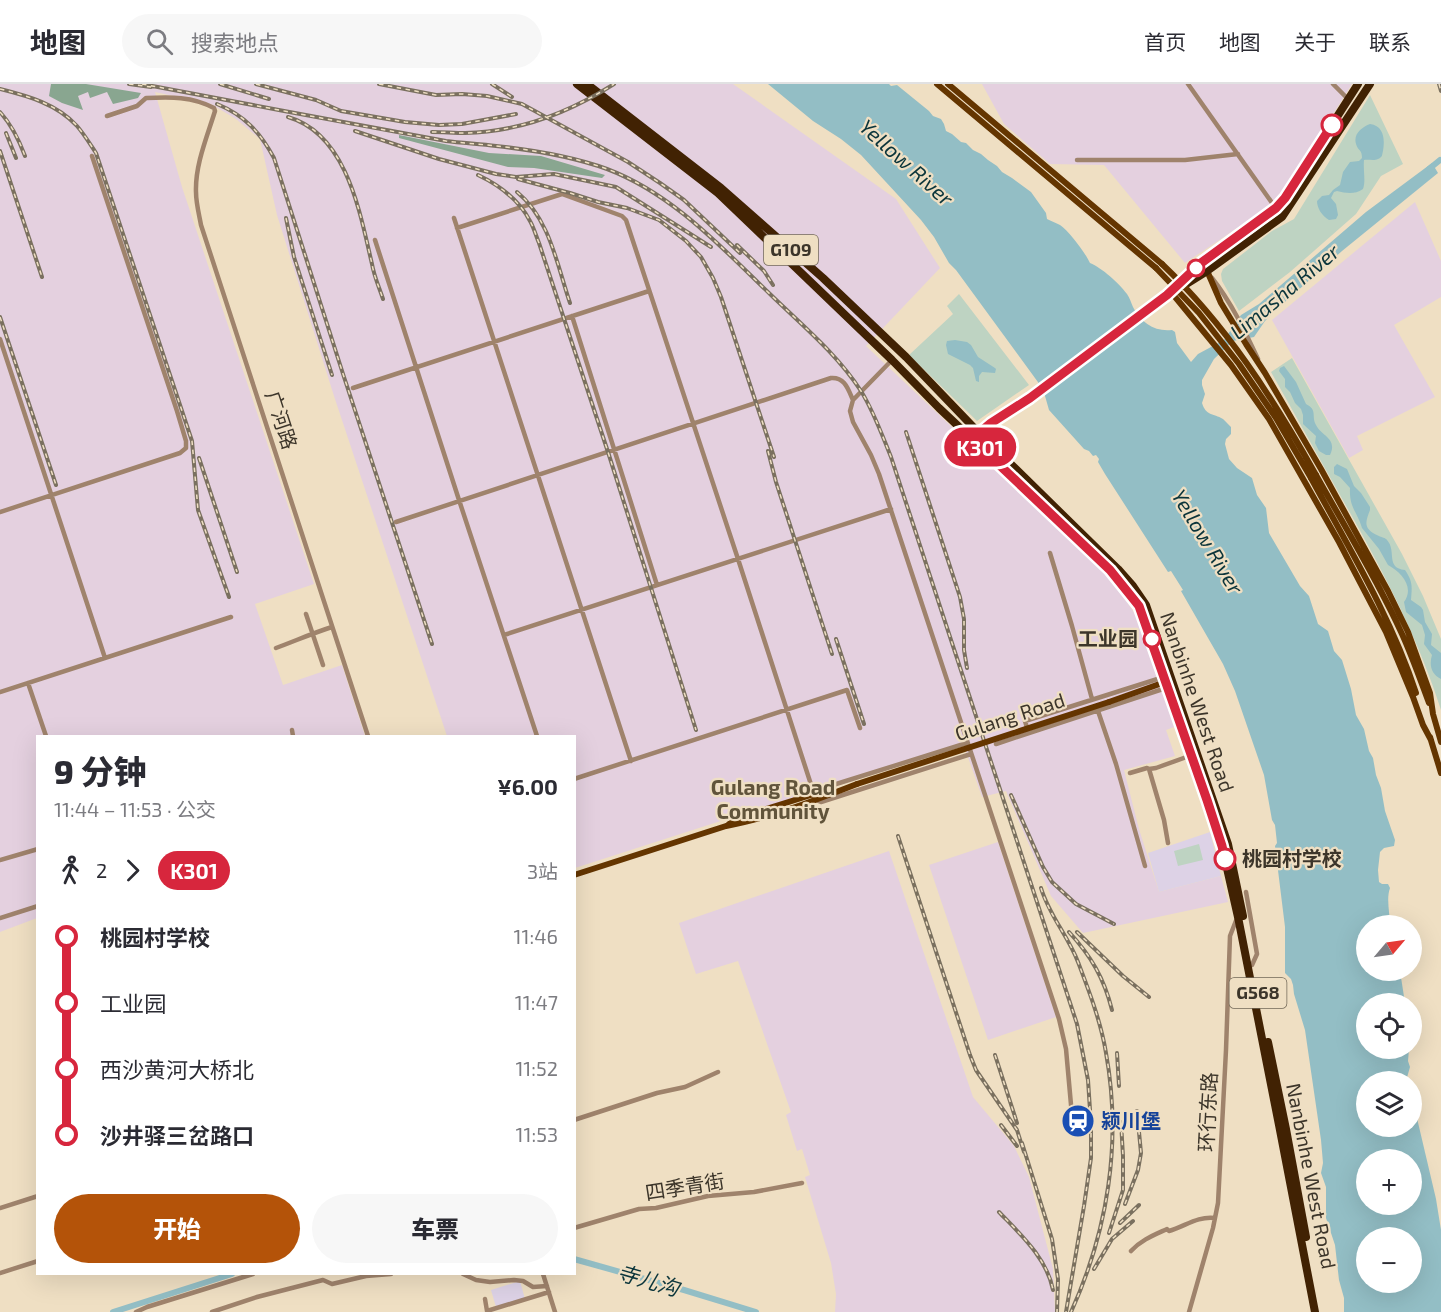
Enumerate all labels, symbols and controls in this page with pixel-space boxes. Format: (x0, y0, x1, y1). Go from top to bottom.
search box (122, 14, 542, 68)
text: 地图 (30, 25, 86, 59)
icon: search (143, 25, 176, 58)
text: 搜索地点 (191, 29, 279, 55)
text: 首页 (1144, 29, 1186, 54)
text: 地图 (1219, 29, 1261, 54)
text: 关于 (1294, 29, 1336, 54)
text: 联系 (1369, 29, 1411, 54)
water label: Yellow River (855, 113, 959, 211)
unlabelled marker (1321, 114, 1343, 136)
road number: G109 (764, 235, 818, 265)
water label: Limasha River (1224, 238, 1344, 344)
unlabelled marker (1187, 259, 1205, 277)
street label: 广河路 (261, 387, 303, 452)
line badge: K301 (938, 428, 1022, 466)
text: K301 (956, 435, 1004, 460)
water label: Yellow River (1167, 485, 1250, 598)
street label: Nanbinhe West Road (1156, 608, 1240, 795)
place label: 工业园 (1078, 626, 1138, 650)
marker: 工业园 (1143, 630, 1161, 648)
street label: Gulang Road (952, 687, 1068, 745)
text: 9 分钟 (54, 751, 147, 791)
text: ¥6.00 (497, 773, 558, 799)
district label: Gulang Road Community (711, 774, 835, 824)
text: 11:44 – 11:53 · 公交 (54, 797, 216, 821)
place label: 桃园村学校 (1242, 846, 1342, 870)
marker: 桃园村学校 (1214, 848, 1236, 870)
icon: walk (54, 854, 87, 887)
icon: forward (116, 854, 149, 887)
text: 2 (96, 858, 107, 882)
text: K301 (170, 858, 218, 883)
text: 3站 (527, 859, 558, 883)
north arrow (1356, 915, 1422, 981)
map controls (1356, 915, 1422, 1293)
text: 桃园村学校 (100, 924, 210, 950)
text: 11:46 (514, 924, 558, 948)
road number: G568 (1230, 978, 1286, 1008)
text: 工业园 (100, 990, 166, 1016)
text: 11:47 (515, 990, 558, 1014)
button: locate (1356, 993, 1422, 1059)
text: 西沙黄河大桥北 (100, 1056, 254, 1082)
text: 11:52 (515, 1056, 558, 1080)
street label: 环行东路 (1193, 1071, 1221, 1153)
button: layers (1356, 1071, 1422, 1137)
street label: Nanbinhe West Road (1282, 1081, 1342, 1271)
station icon: 颍川堡 (1060, 1103, 1096, 1139)
place label: 颍川堡 (1101, 1108, 1161, 1132)
text: 沙井驿三岔路口 (100, 1122, 254, 1148)
text: 11:53 (516, 1122, 558, 1146)
button: + (1356, 1149, 1422, 1215)
street label: 四季青街 (643, 1168, 726, 1204)
button: 开始 (54, 1194, 300, 1263)
button: 车票 (312, 1194, 558, 1263)
button: − (1356, 1227, 1422, 1293)
water label: 寺儿沟 (615, 1259, 684, 1301)

